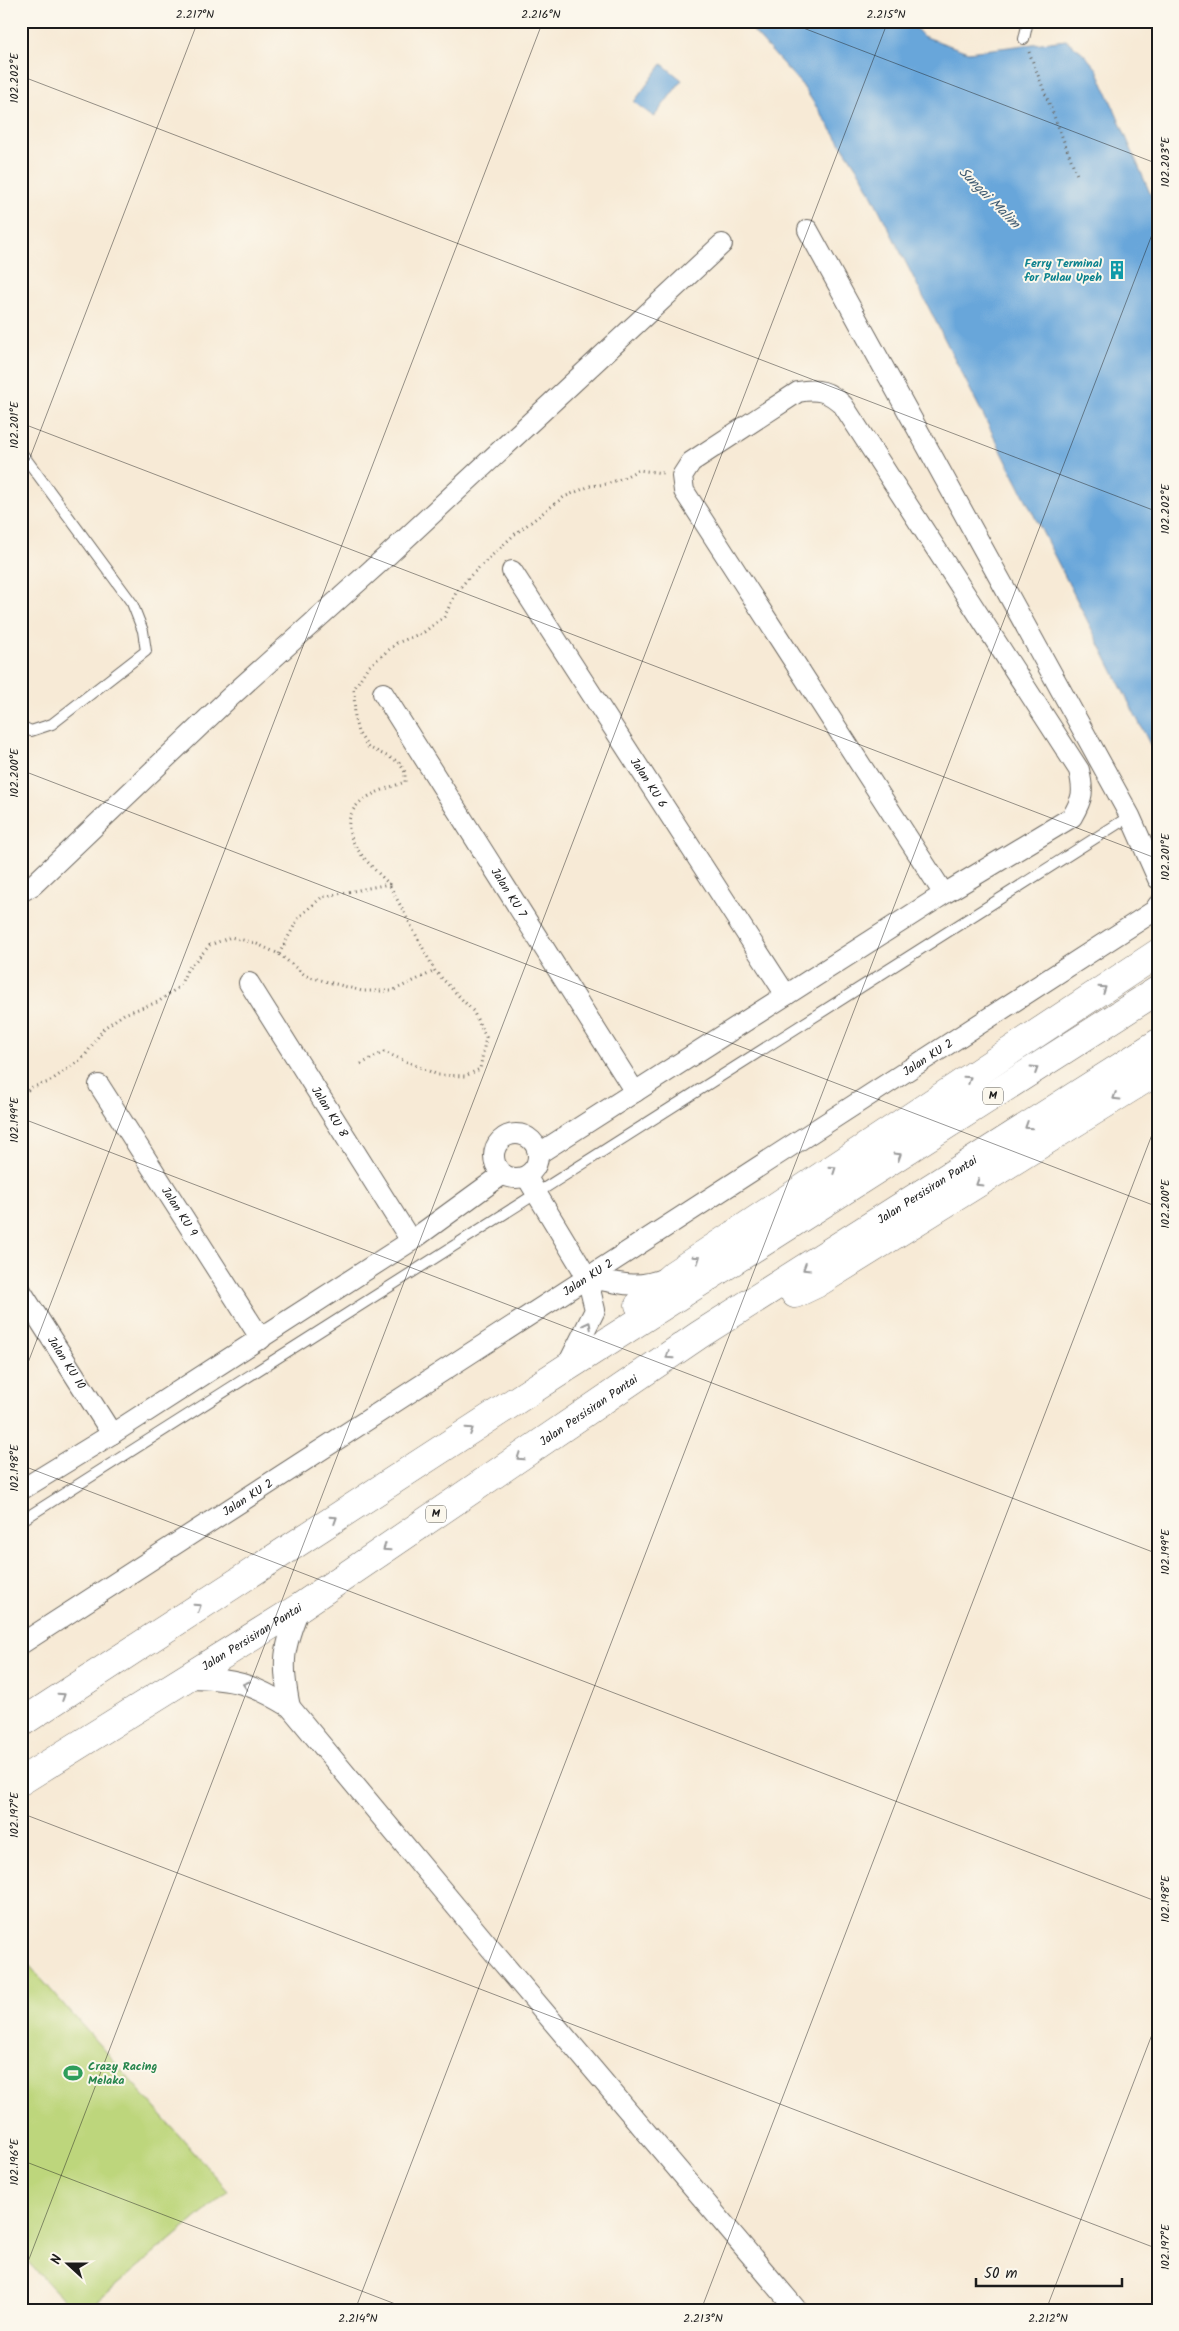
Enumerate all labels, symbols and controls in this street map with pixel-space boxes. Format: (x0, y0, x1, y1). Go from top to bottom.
text: 2.217°N (176, 5, 214, 24)
text: 2.216°N (521, 5, 561, 24)
text: 2.215°N (866, 5, 906, 24)
text: 102.202°E (5, 52, 24, 103)
text: 102.203°E (1156, 136, 1175, 187)
water label: Sungai Malim (953, 162, 1026, 235)
place label: Ferry Terminal for Pulau Upeh (1024, 254, 1103, 287)
building icon: Ferry Terminal for Pulau Upeh (1106, 259, 1128, 281)
text: 102.201°E (5, 400, 24, 449)
text: 102.202°E (1156, 483, 1175, 534)
text: 102.200°E (5, 747, 24, 798)
street label: Jalan KU 6 (625, 754, 672, 812)
text: 102.201°E (1156, 832, 1175, 881)
street label: Jalan KU 7 (486, 864, 532, 922)
one-way arrow (1098, 986, 1107, 995)
street label: Jalan KU 2 (899, 1034, 957, 1081)
one-way arrow (1030, 1065, 1039, 1075)
one-way arrow (962, 1076, 972, 1085)
street label: Jalan KU 8 (307, 1082, 354, 1142)
road number: M (983, 1088, 1003, 1104)
one-way arrow (1113, 1090, 1122, 1100)
text: 102.199°E (5, 1096, 24, 1143)
one-way arrow (1025, 1120, 1034, 1129)
street label: Jalan Persisiran Pantai (873, 1150, 982, 1229)
one-way arrow (893, 1152, 902, 1162)
one-way arrow (827, 1166, 836, 1175)
one-way arrow (975, 1176, 984, 1186)
text: 102.200°E (1156, 1178, 1175, 1229)
street label: Jalan KU 9 (157, 1183, 203, 1240)
street label: Jalan KU 2 (559, 1254, 617, 1301)
one-way arrow (692, 1255, 701, 1265)
one-way arrow (802, 1262, 811, 1271)
one-way arrow (582, 1321, 592, 1330)
street label: Jalan KU 10 (43, 1332, 91, 1393)
one-way arrow (665, 1350, 675, 1359)
street label: Jalan Persisiran Pantai (535, 1369, 643, 1451)
one-way arrow (465, 1427, 474, 1436)
text: 102.198°E (5, 1443, 24, 1492)
one-way arrow (516, 1451, 526, 1460)
street label: Jalan KU 2 (219, 1474, 277, 1521)
road number: M (426, 1506, 446, 1522)
one-way arrow (329, 1515, 338, 1525)
text: 102.199°E (1156, 1528, 1175, 1575)
one-way arrow (382, 1542, 392, 1551)
street label: Jalan Persisiran Pantai (198, 1598, 307, 1676)
one-way arrow (193, 1604, 202, 1614)
one-way arrow (243, 1680, 251, 1690)
one-way arrow (56, 1693, 66, 1702)
text: 102.197°E (5, 1791, 24, 1838)
text: 102.198°E (1156, 1874, 1175, 1923)
place label: Crazy Racing Melaka (88, 2057, 157, 2090)
sports icon: Crazy Racing Melaka (62, 2062, 84, 2084)
text: 102.196°E (5, 2138, 24, 2185)
text: 102.197°E (1156, 2223, 1175, 2270)
north arrow (42, 2238, 92, 2288)
text: N (45, 2251, 69, 2268)
scale bar (976, 2256, 1123, 2288)
text: 50 m (984, 2262, 1018, 2286)
text: 2.214°N (338, 2309, 378, 2328)
text: 2.213°N (683, 2309, 723, 2328)
text: 2.212°N (1028, 2309, 1068, 2328)

